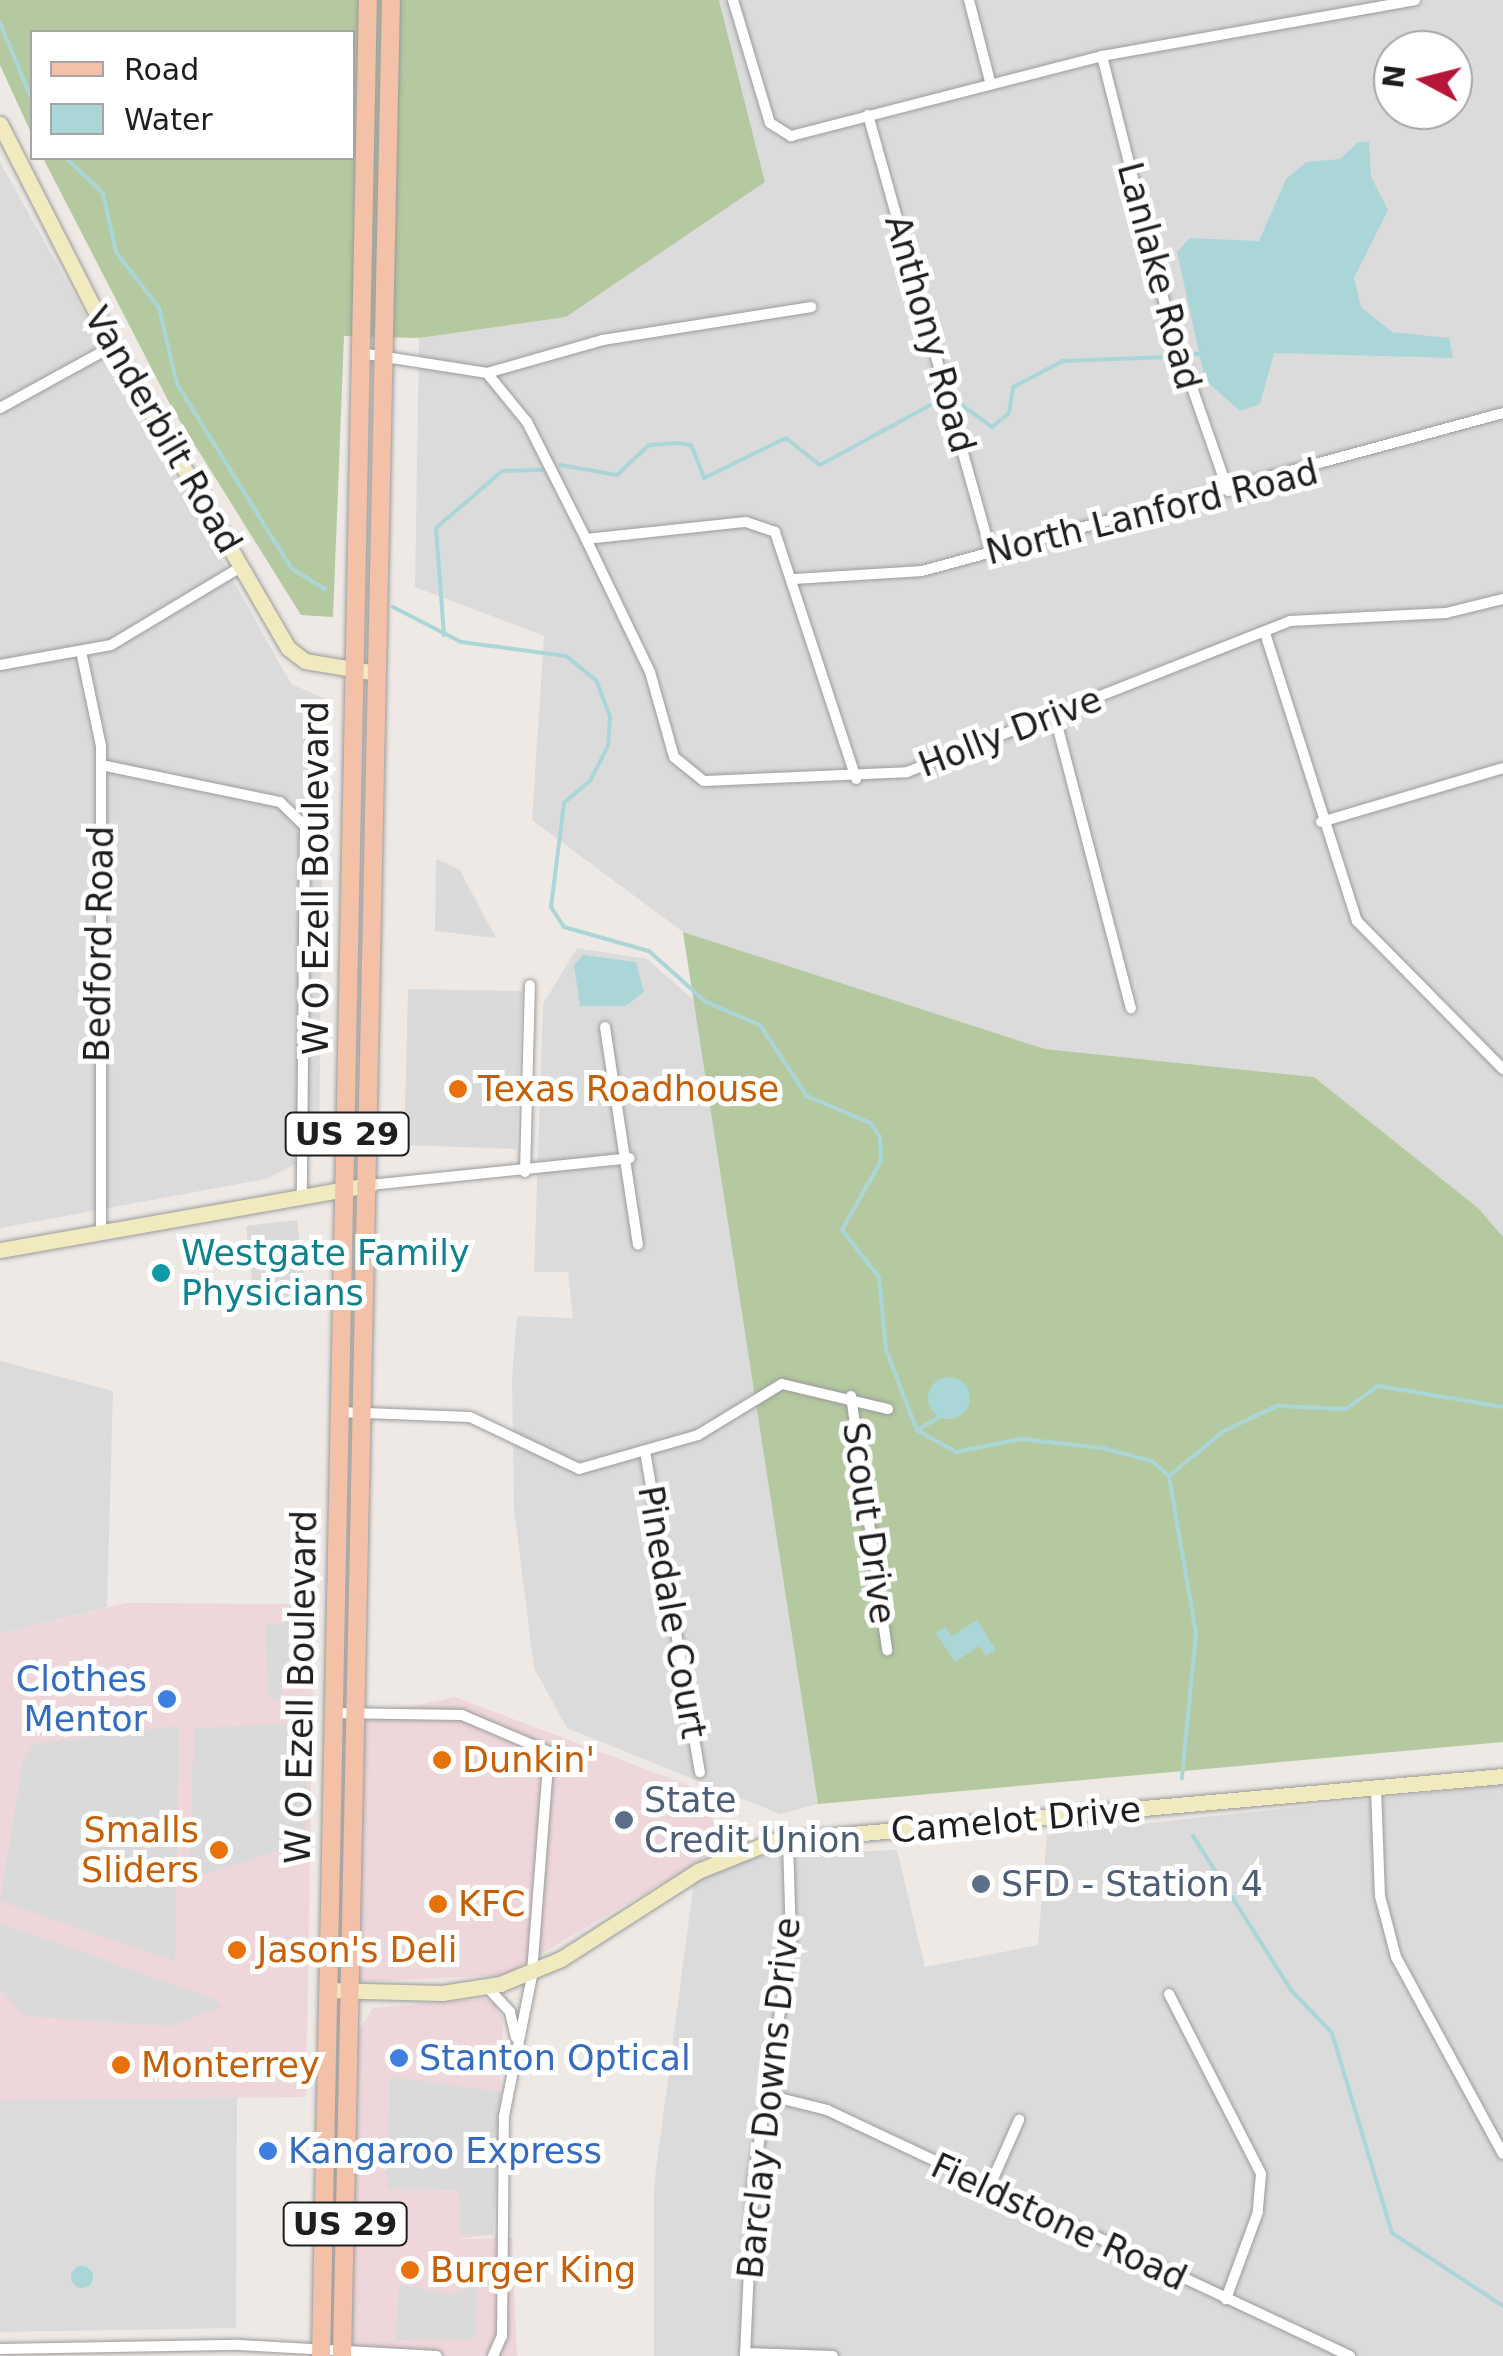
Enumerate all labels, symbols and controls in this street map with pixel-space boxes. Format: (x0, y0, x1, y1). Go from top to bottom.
legend (30, 30, 355, 160)
north arrow (1373, 30, 1473, 130)
text: Road (124, 52, 199, 87)
text: N (1377, 63, 1413, 90)
text: Water (124, 102, 213, 137)
street label: Lanlake Road (1108, 158, 1210, 394)
street label: Anthony Road (876, 210, 984, 458)
street label: Vanderbilt Road (75, 299, 251, 561)
street label: North Lanford Road (982, 450, 1322, 574)
street label: Holly Drive (913, 678, 1107, 786)
street label: W O Ezell Boulevard (295, 701, 337, 1055)
street label: Bedford Road (76, 825, 122, 1063)
place label: Texas Roadhouse (478, 1068, 779, 1110)
marker: Texas Roadhouse (447, 1078, 469, 1100)
road number: US 29 (284, 1107, 410, 1161)
place label: Westgate Family Physicians (181, 1232, 470, 1314)
marker: Westgate Family Physicians (150, 1262, 172, 1284)
street label: Scout Drive (834, 1419, 904, 1627)
street label: Pinedale Court (629, 1482, 715, 1742)
street label: W O Ezell Boulevard (277, 1510, 325, 1864)
place label: Clothes Mentor (16, 1658, 147, 1740)
marker: Clothes Mentor (156, 1688, 178, 1710)
place label: Dunkin' (462, 1739, 595, 1781)
marker: Dunkin' (431, 1749, 453, 1771)
place label: State Credit Union (644, 1779, 862, 1861)
street label: Camelot Drive (889, 1788, 1143, 1852)
place label: Smalls Sliders (81, 1809, 199, 1891)
marker: State Credit Union (613, 1809, 635, 1831)
marker: Smalls Sliders (208, 1839, 230, 1861)
place label: SFD - Station 4 (1001, 1863, 1263, 1905)
marker: SFD - Station 4 (970, 1873, 992, 1895)
place label: KFC (458, 1883, 526, 1925)
marker: KFC (427, 1893, 449, 1915)
street label: Barclay Downs Drive (729, 1915, 809, 2281)
place label: Jason's Deli (257, 1929, 458, 1971)
marker: Jason's Deli (226, 1939, 248, 1961)
place label: Stanton Optical (419, 2037, 691, 2079)
place label: Monterrey (141, 2044, 320, 2086)
marker: Stanton Optical (388, 2047, 410, 2069)
marker: Monterrey (110, 2054, 132, 2076)
place label: Kangaroo Express (288, 2130, 602, 2172)
marker: Kangaroo Express (257, 2140, 279, 2162)
street label: Fieldstone Road (925, 2144, 1193, 2300)
road number: US 29 (282, 2197, 408, 2251)
place label: Burger King (430, 2249, 636, 2291)
marker: Burger King (399, 2259, 421, 2281)

